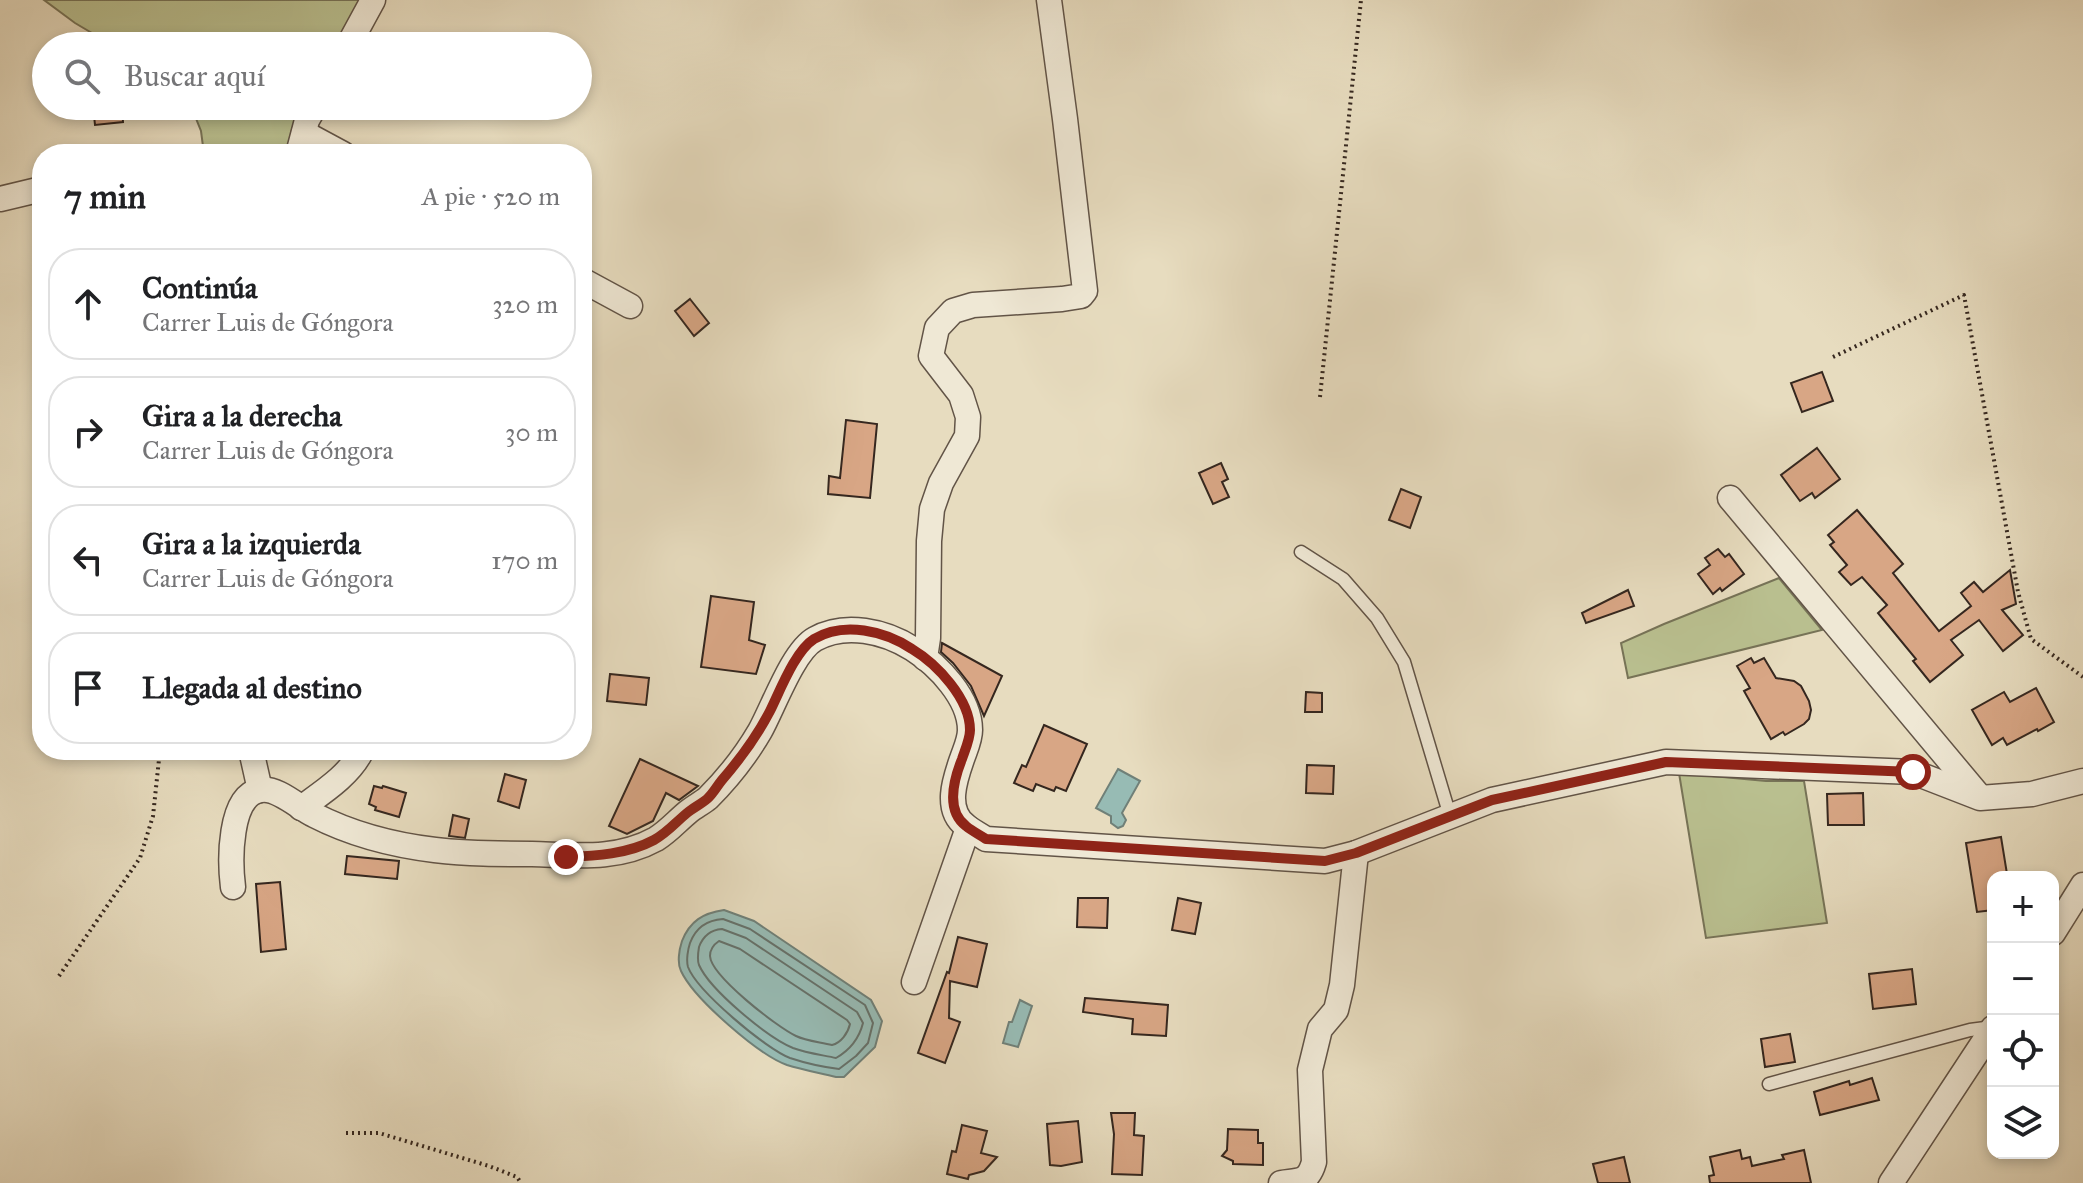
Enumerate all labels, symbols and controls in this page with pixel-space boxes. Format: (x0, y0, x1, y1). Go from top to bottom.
search box (32, 32, 592, 120)
icon: search (60, 54, 104, 98)
text: Buscar aquí (124, 58, 265, 94)
text: 7 min (64, 176, 146, 217)
text: A pie · 520 m (422, 180, 560, 212)
text: Continúa (142, 270, 258, 306)
icon: ahead (66, 282, 110, 326)
text: 320 m (492, 288, 558, 320)
text: Carrer Luis de Góngora (142, 306, 393, 338)
text: Gira a la derecha (142, 398, 342, 434)
icon: right (66, 410, 110, 454)
text: 30 m (505, 416, 558, 448)
text: Carrer Luis de Góngora (142, 434, 393, 466)
text: Gira a la izquierda (142, 526, 361, 562)
icon: left (66, 538, 110, 582)
text: 170 m (491, 544, 558, 576)
text: Carrer Luis de Góngora (142, 562, 393, 594)
icon: arrive (66, 666, 110, 710)
text: Llegada al destino (142, 670, 362, 706)
route start (1895, 754, 1931, 790)
route end (548, 839, 584, 875)
map controls (1987, 871, 2059, 1159)
button: + (1987, 871, 2059, 943)
button: − (1987, 943, 2059, 1015)
button: locate (1987, 1015, 2059, 1087)
button: layers (1987, 1087, 2059, 1159)

